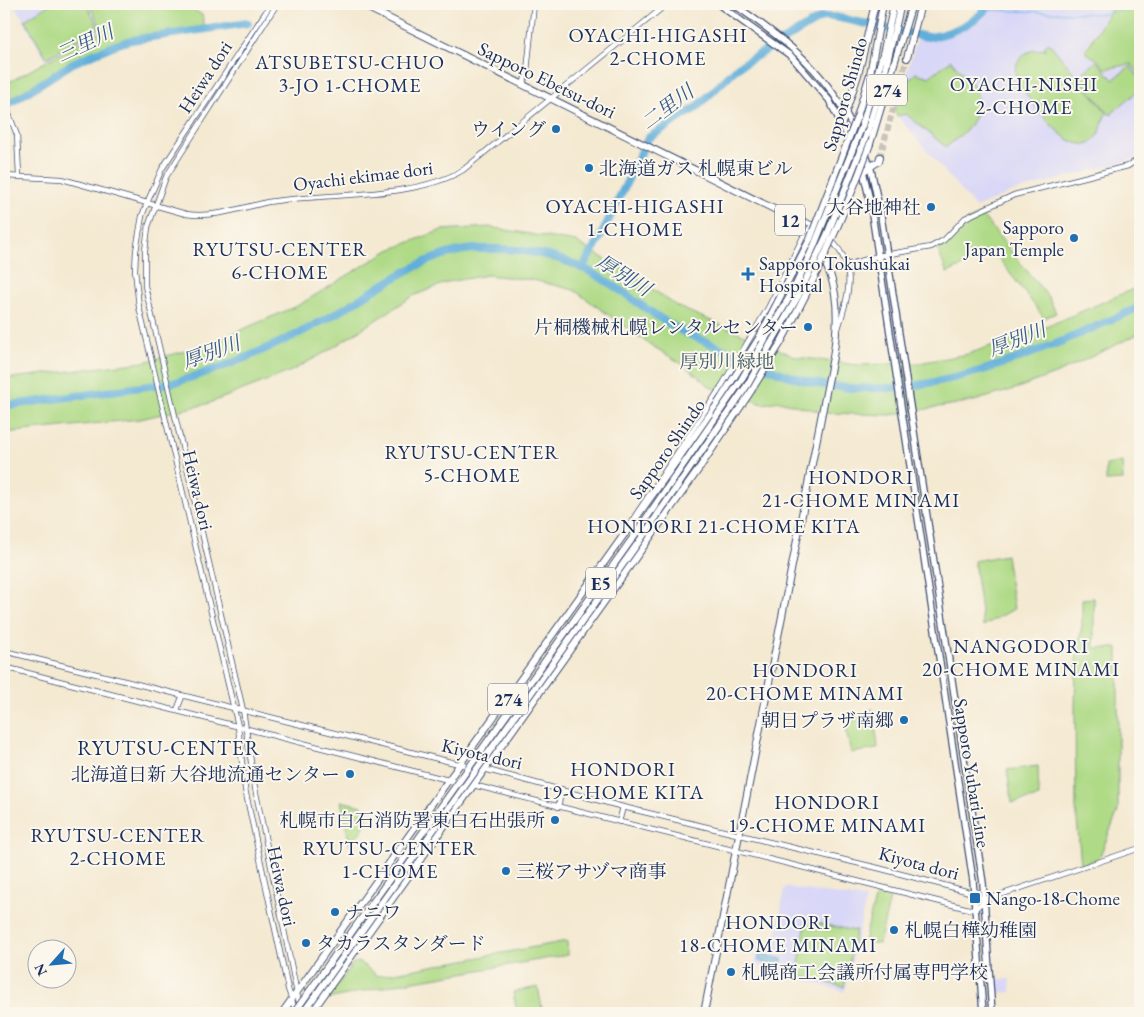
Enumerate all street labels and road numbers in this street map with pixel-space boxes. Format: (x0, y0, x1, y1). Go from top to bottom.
street label: Sapporo Shindo (817, 34, 873, 154)
street label: Heiwa dori (172, 36, 238, 118)
street label: Sapporo Ebetsu-dori (474, 36, 620, 124)
road number: 274 (867, 74, 907, 106)
street label: Oyachi ekimae dori (292, 155, 435, 197)
road number: 12 (775, 204, 805, 236)
street label: Sapporo Shindo (623, 394, 711, 504)
street label: Heiwa dori (177, 447, 219, 533)
road number: E5 (586, 568, 616, 598)
road number: 274 (488, 684, 528, 714)
street label: Sapporo Yubari Line (948, 696, 996, 850)
street label: Kiyota dori (439, 733, 525, 776)
street label: Kiyota dori (876, 840, 962, 886)
street label: Heiwa dori (261, 843, 303, 929)

